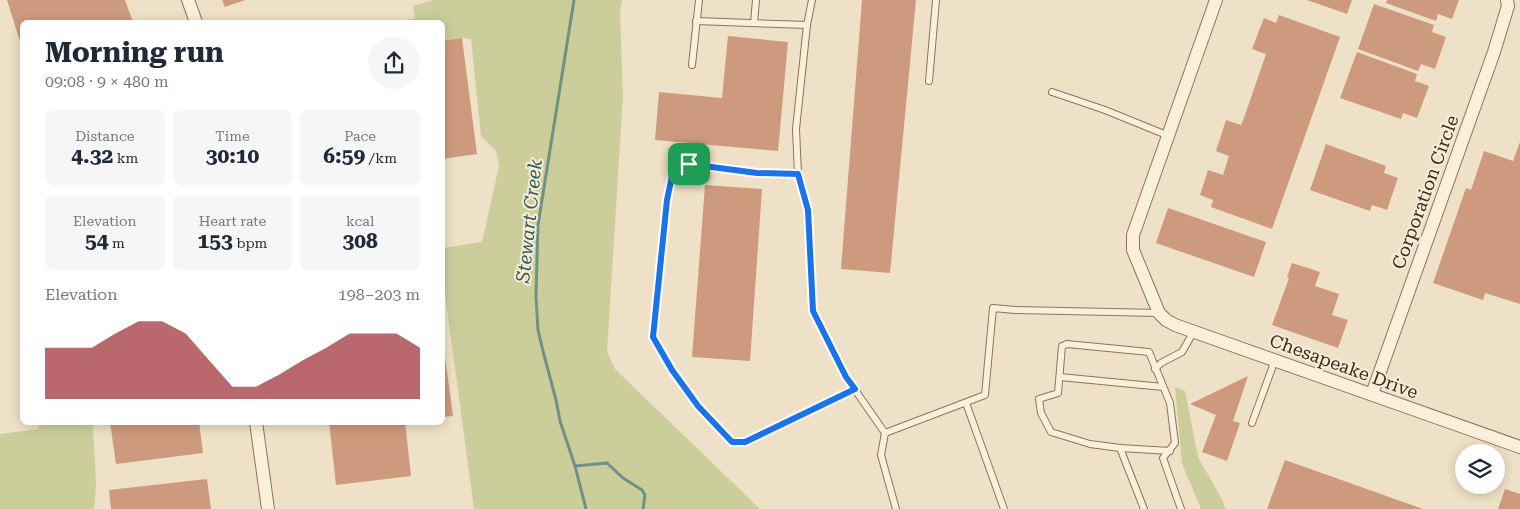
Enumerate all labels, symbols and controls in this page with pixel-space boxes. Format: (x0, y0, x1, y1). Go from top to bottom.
text: Morning run (45, 36, 224, 69)
button: share (368, 37, 420, 89)
text: 09:08 · 9 × 480 m (45, 72, 169, 91)
street label: Corporation Circle (1387, 112, 1463, 272)
text: Distance (75, 128, 134, 144)
text: Time (215, 128, 250, 144)
text: Pace (344, 128, 376, 144)
pin (668, 143, 710, 185)
text: 4.32 (71, 144, 113, 168)
text: 30:10 (206, 144, 259, 168)
text: 6:59 (323, 144, 365, 168)
text: km (113, 150, 138, 166)
text: /km (365, 150, 397, 166)
icon: arrive (675, 150, 703, 178)
water label: Stewart Creek (511, 157, 547, 285)
text: Elevation (73, 213, 137, 229)
text: Heart rate (199, 213, 266, 229)
text: kcal (346, 213, 374, 229)
text: 54 (85, 229, 108, 253)
text: 153 (198, 229, 233, 253)
text: 308 (343, 229, 378, 253)
text: m (108, 235, 125, 251)
text: bpm (233, 235, 267, 251)
text: Elevation (45, 285, 118, 304)
text: 198–203 m (338, 285, 420, 304)
street label: Chesapeake Drive (1267, 329, 1421, 403)
map controls (1455, 444, 1505, 494)
button: layers (1455, 444, 1505, 494)

